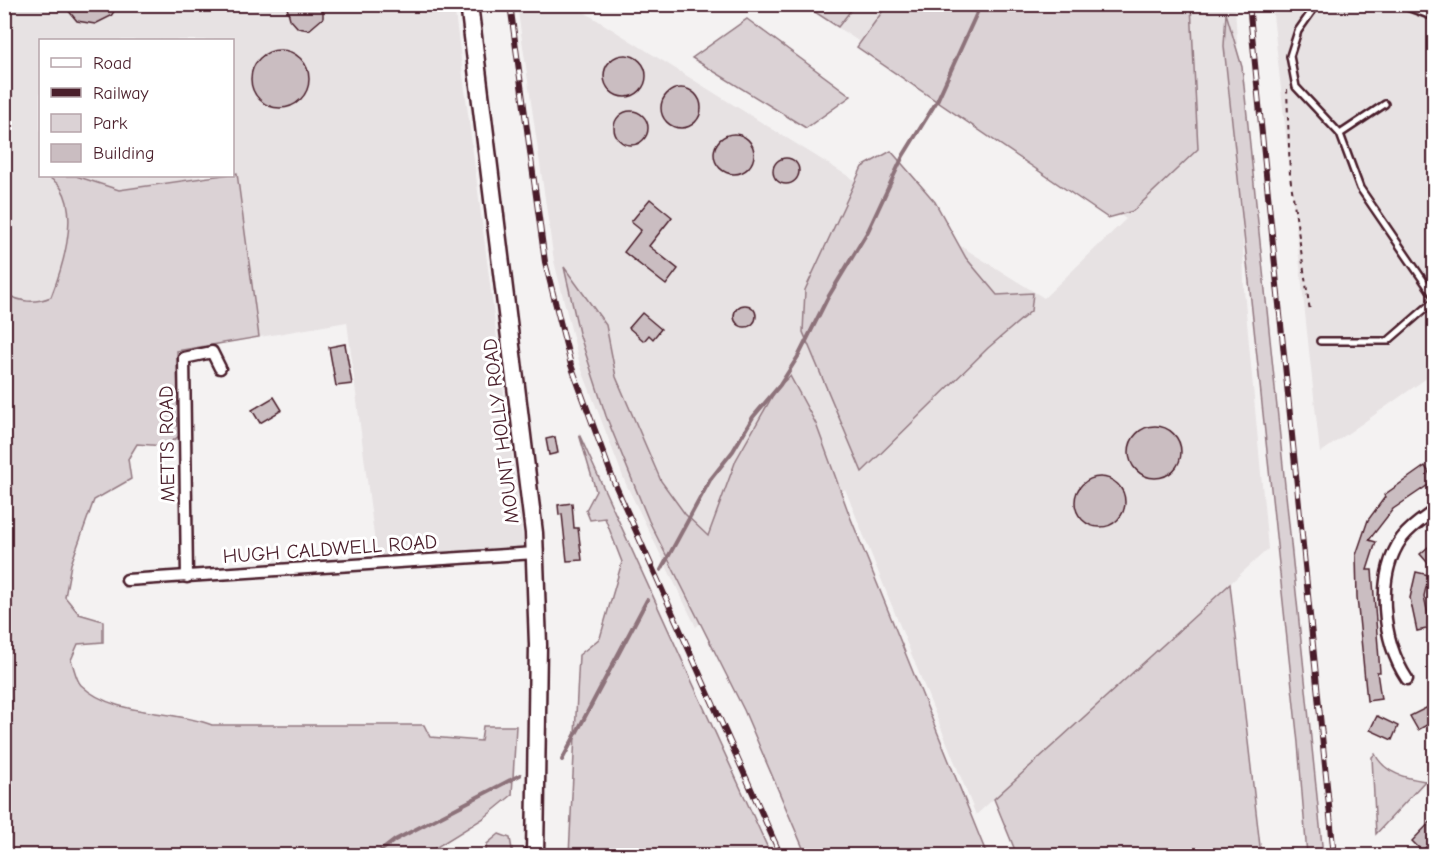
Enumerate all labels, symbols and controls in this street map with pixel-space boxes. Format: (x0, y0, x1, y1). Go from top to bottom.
legend (39, 39, 234, 177)
text: Road (93, 53, 132, 74)
text: Railway (93, 83, 150, 104)
text: Park (93, 113, 128, 134)
text: Building (93, 143, 155, 164)
street label: MOUNT HOLLY ROAD (478, 337, 524, 525)
street label: METTS ROAD (154, 385, 180, 503)
street label: HUGH CALDWELL ROAD (222, 530, 438, 568)

